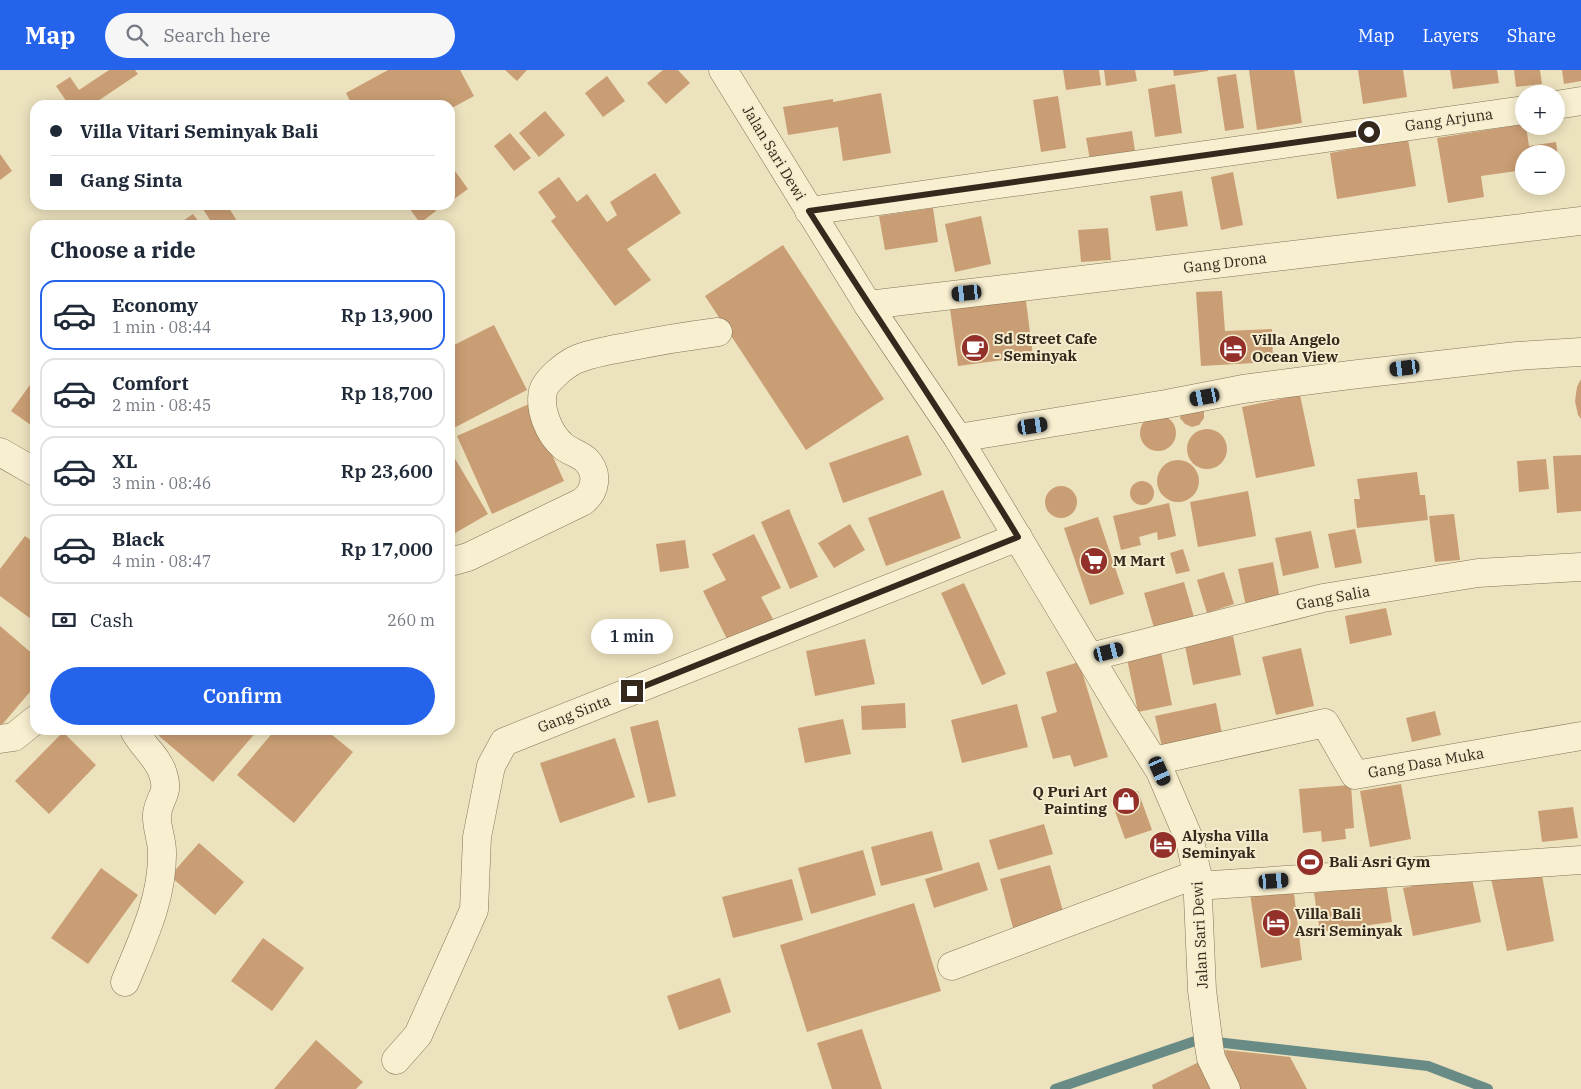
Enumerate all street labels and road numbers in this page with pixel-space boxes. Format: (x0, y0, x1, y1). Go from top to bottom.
street label: Jalan Sari Dewi (739, 102, 810, 204)
street label: Gang Arjuna (1404, 104, 1494, 135)
street label: Gang Drona (1182, 248, 1268, 277)
street label: Gang Salia (1294, 581, 1371, 614)
street label: Gang Sinta (535, 690, 613, 737)
street label: Gang Dasa Muka (1366, 743, 1485, 782)
street label: Jalan Sari Dewi (1187, 881, 1212, 989)

